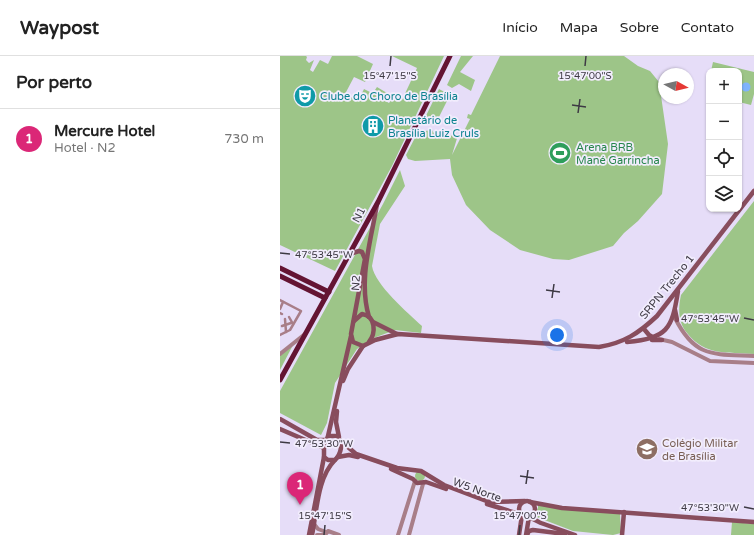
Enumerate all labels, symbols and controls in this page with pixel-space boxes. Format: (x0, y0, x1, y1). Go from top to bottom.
text: Waypost (20, 17, 99, 39)
text: Início (502, 19, 538, 36)
text: Mapa (560, 19, 598, 36)
text: Sobre (620, 19, 659, 36)
text: Contato (681, 19, 734, 36)
north arrow (658, 68, 694, 104)
map controls (706, 68, 742, 212)
button: + (706, 68, 742, 104)
text: 15°47'15"S (363, 70, 417, 82)
text: 15°47'00"S (558, 70, 612, 82)
text: Por perto (16, 72, 92, 93)
theatre icon: Clube do Choro de Brasília (292, 83, 318, 109)
place label: Clube do Choro de Brasília (320, 90, 458, 103)
button: − (706, 104, 742, 140)
building icon: Planetário de Brasília Luiz Cruls (360, 113, 386, 139)
place label: Planetário de Brasília Luiz Cruls (388, 114, 479, 140)
text: Mercure Hotel (54, 122, 155, 140)
text: 1 (25, 131, 33, 147)
text: 730 m (224, 131, 264, 147)
text: Hotel · N2 (54, 140, 116, 156)
sports icon: Arena BRB Mané Garrincha (547, 140, 573, 166)
button: locate (706, 140, 742, 176)
place label: Arena BRB Mané Garrincha (576, 141, 660, 167)
button: layers (706, 176, 742, 212)
street label: N1 (350, 205, 368, 225)
text: 47°53'45"W (295, 249, 353, 261)
street label: SRPN Trecho 1 (637, 252, 697, 322)
street label: N2 (349, 275, 363, 291)
text: 47°53'45"W (681, 313, 739, 325)
your location (547, 325, 567, 345)
school or university icon: Colégio Militar de Brasília (634, 436, 660, 462)
place label: Colégio Militar de Brasília (662, 437, 738, 463)
text: 47°53'30"W (295, 438, 353, 450)
pin: 1 (287, 472, 313, 505)
street label: W5 Norte (451, 475, 503, 505)
text: 47°53'30"W (681, 502, 739, 514)
text: 15°47'15"S (298, 510, 352, 522)
text: 15°47'00"S (493, 510, 547, 522)

